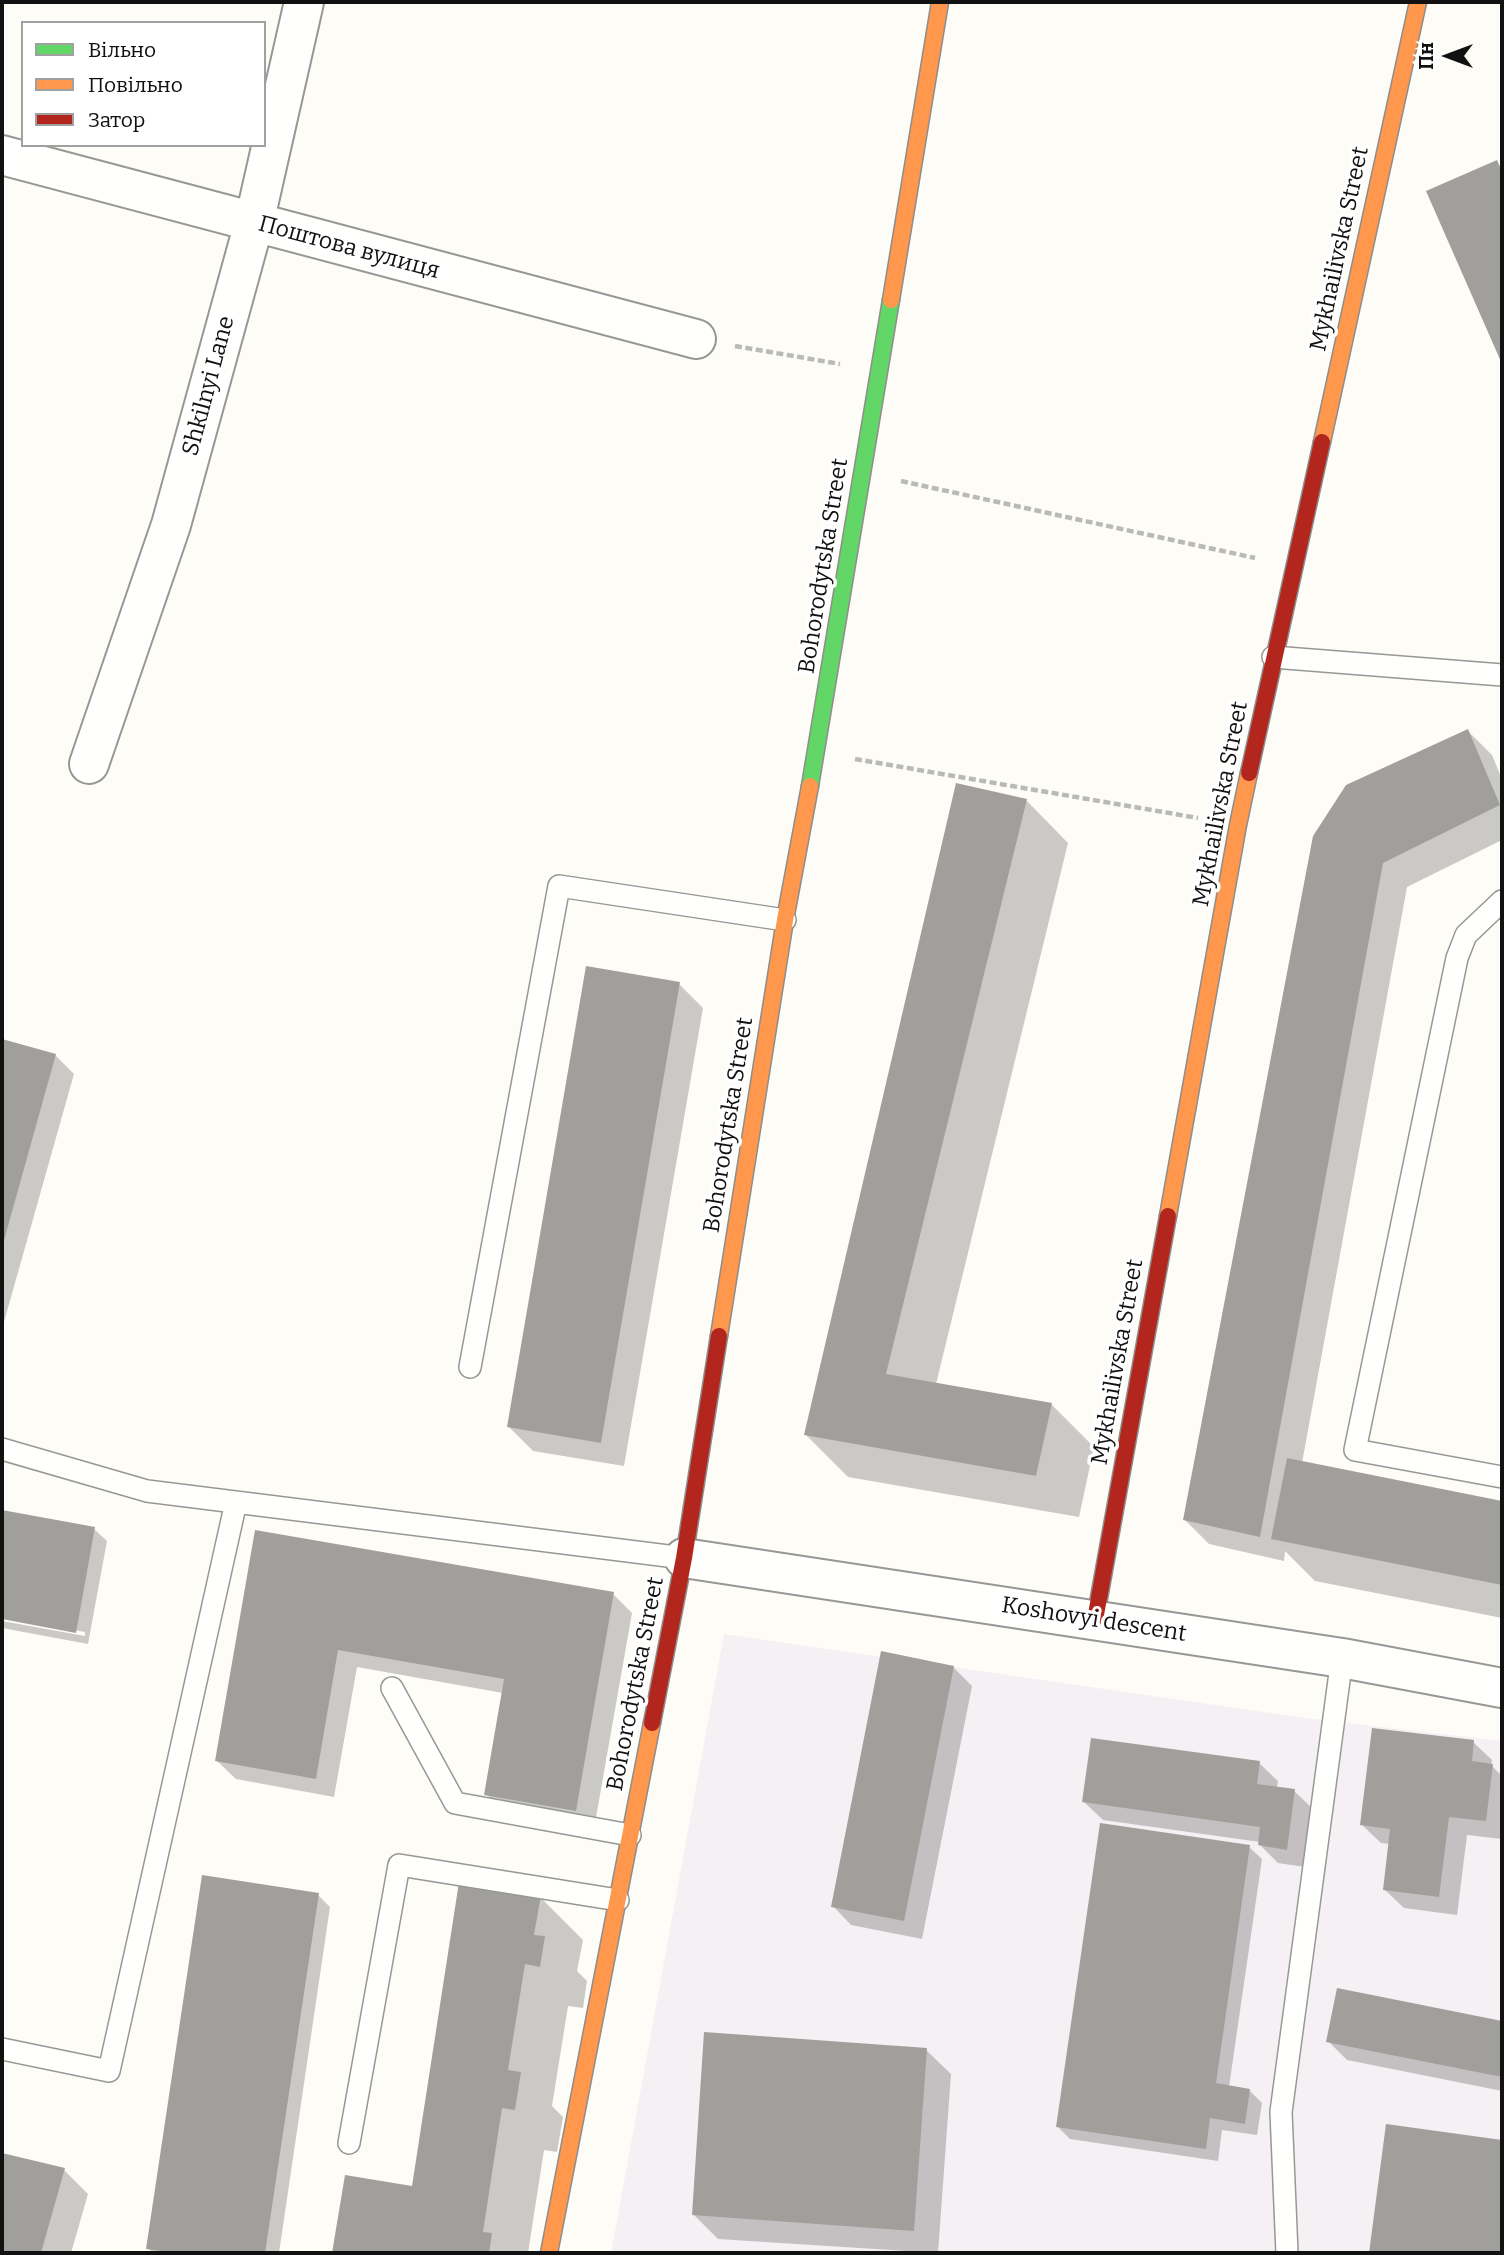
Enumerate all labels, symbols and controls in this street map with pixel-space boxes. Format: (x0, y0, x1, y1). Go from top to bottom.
legend (21, 21, 266, 147)
north arrow (1413, 21, 1483, 91)
text: Вільно (88, 37, 156, 63)
text: Пн (1415, 42, 1438, 70)
text: Повільно (88, 72, 183, 98)
text: Затор (88, 107, 145, 133)
street label: Mykhailivska Street (1305, 144, 1375, 354)
street label: Поштова вулиця (255, 211, 443, 285)
street label: Shkilnyi Lane (177, 313, 241, 459)
street label: Bohorodytska Street (793, 456, 855, 676)
street label: Mykhailivska Street (1188, 699, 1254, 909)
street label: Bohorodytska Street (698, 1015, 760, 1235)
street label: Mykhailivska Street (1086, 1257, 1150, 1467)
street label: Bohorodytska Street (602, 1575, 670, 1793)
street label: Koshovyi descent (1000, 1592, 1188, 1648)

